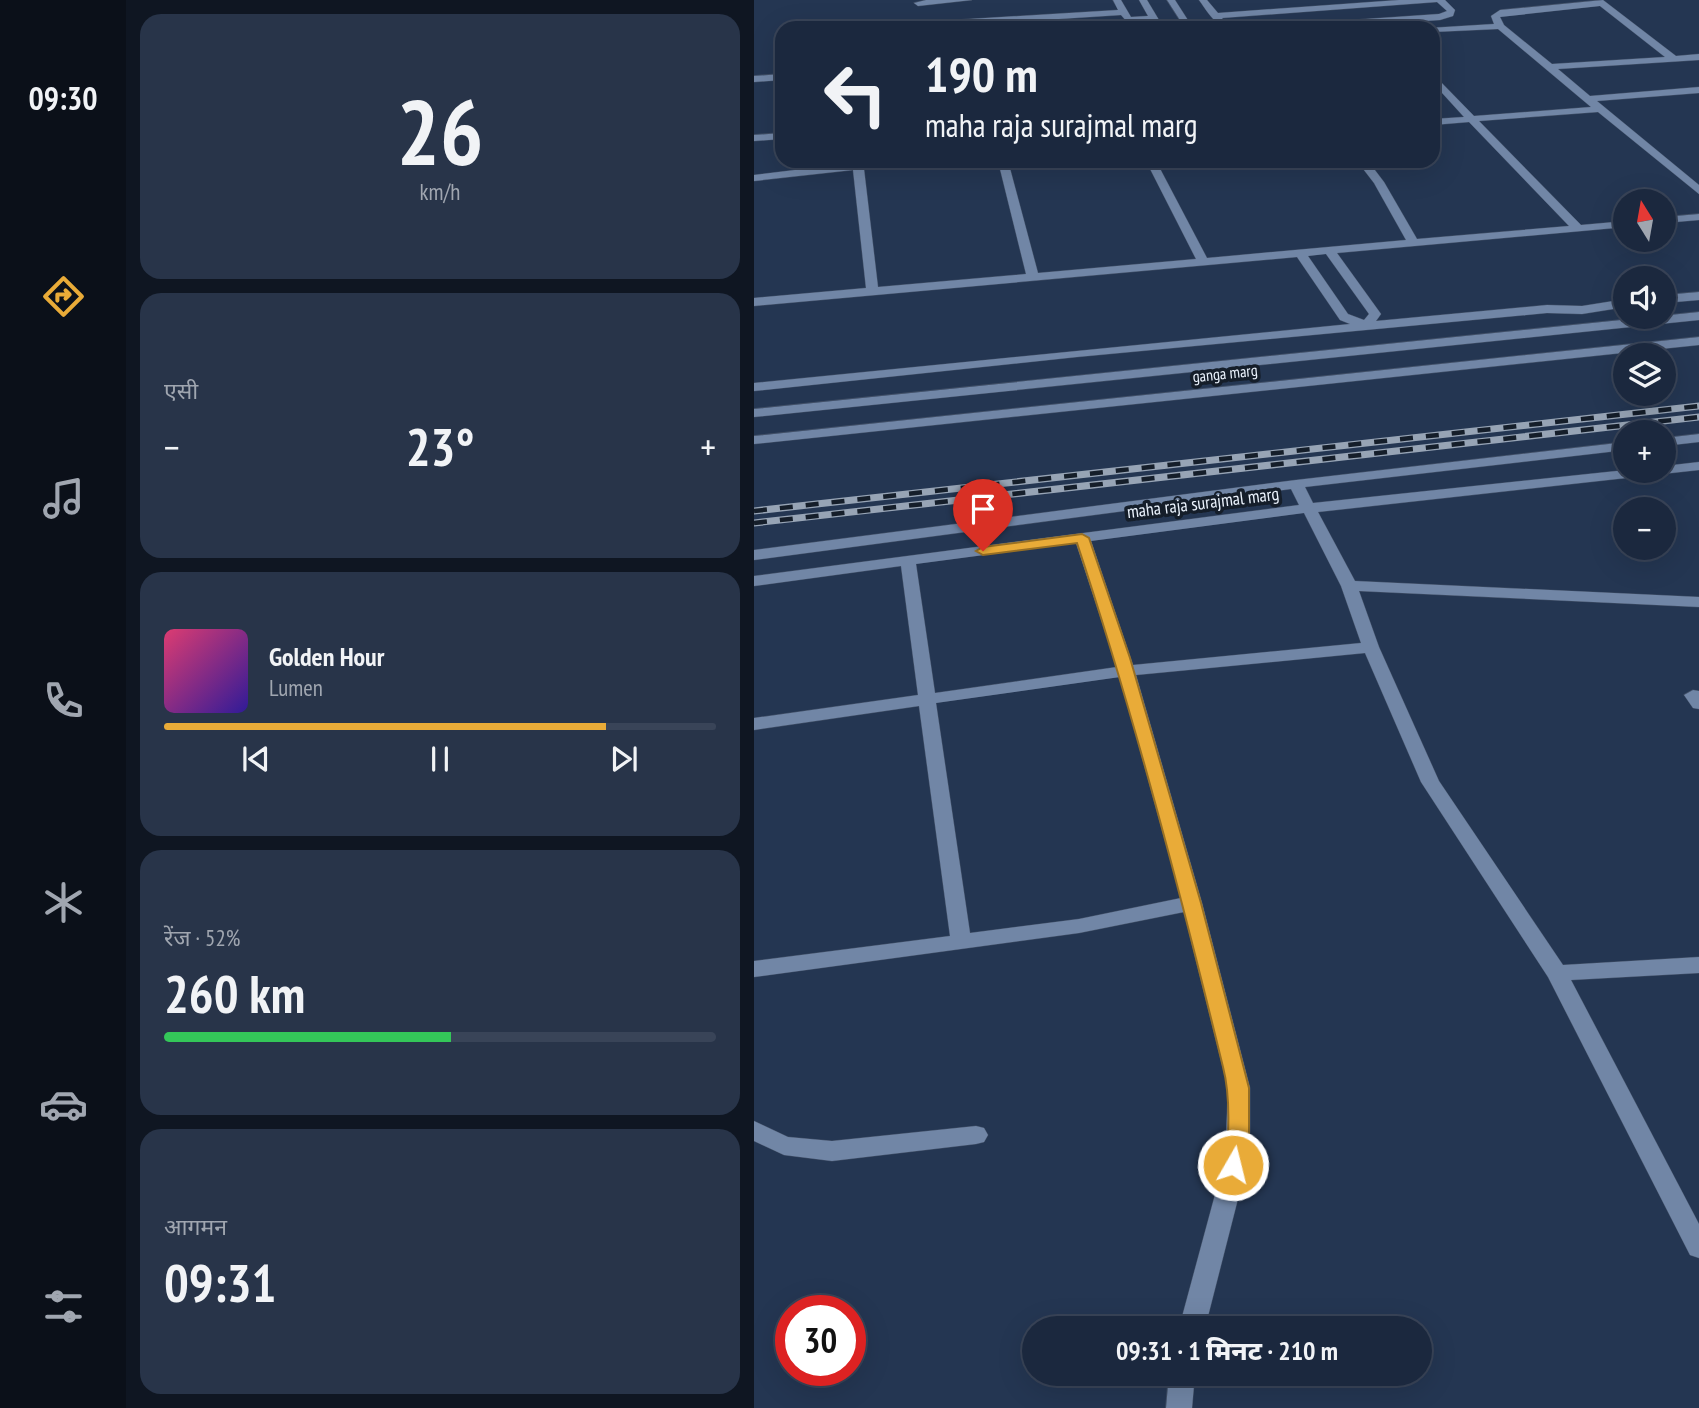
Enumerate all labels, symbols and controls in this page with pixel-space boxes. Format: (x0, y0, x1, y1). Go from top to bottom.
text: 190 m (925, 42, 1038, 106)
icon: left (810, 49, 901, 140)
text: 26 (397, 72, 484, 190)
text: 09:30 (28, 77, 98, 119)
text: maha raja surajmal marg (925, 104, 1198, 146)
text: km/h (420, 177, 460, 206)
north arrow (1613, 189, 1676, 252)
map controls (1613, 189, 1676, 560)
button: sound (1613, 266, 1676, 329)
icon: directions (39, 272, 88, 321)
button: layers (1613, 343, 1676, 406)
street label: ganga marg (1192, 360, 1258, 386)
text: एसी (164, 376, 198, 405)
text: 23° (406, 413, 474, 480)
button: + (1613, 420, 1676, 483)
text: − (164, 422, 180, 471)
text: + (700, 422, 716, 471)
icon: music (39, 474, 88, 523)
pin (953, 479, 1013, 551)
street label: maha raja surajmal marg (1125, 482, 1280, 523)
icon: arrive (964, 490, 1002, 528)
button: − (1613, 497, 1676, 560)
text: Golden Hour (269, 640, 384, 673)
text: Lumen (269, 673, 323, 702)
icon: phone (39, 676, 88, 725)
icon: previous (237, 740, 275, 778)
icon: pause (421, 740, 459, 778)
icon: next (605, 740, 643, 778)
icon: climate (39, 878, 88, 927)
text: रेंज · 52% (164, 923, 240, 952)
text: 260 km (164, 960, 305, 1027)
icon: car (39, 1080, 88, 1129)
position arrow (1196, 1128, 1270, 1202)
text: आगमन (164, 1212, 227, 1241)
text: 09:31 (164, 1249, 276, 1316)
icon: filters (39, 1282, 88, 1331)
speed limit sign: 30 (775, 1295, 866, 1386)
text: 09:31 · 1 मिनट · 210 m (1116, 1334, 1338, 1367)

